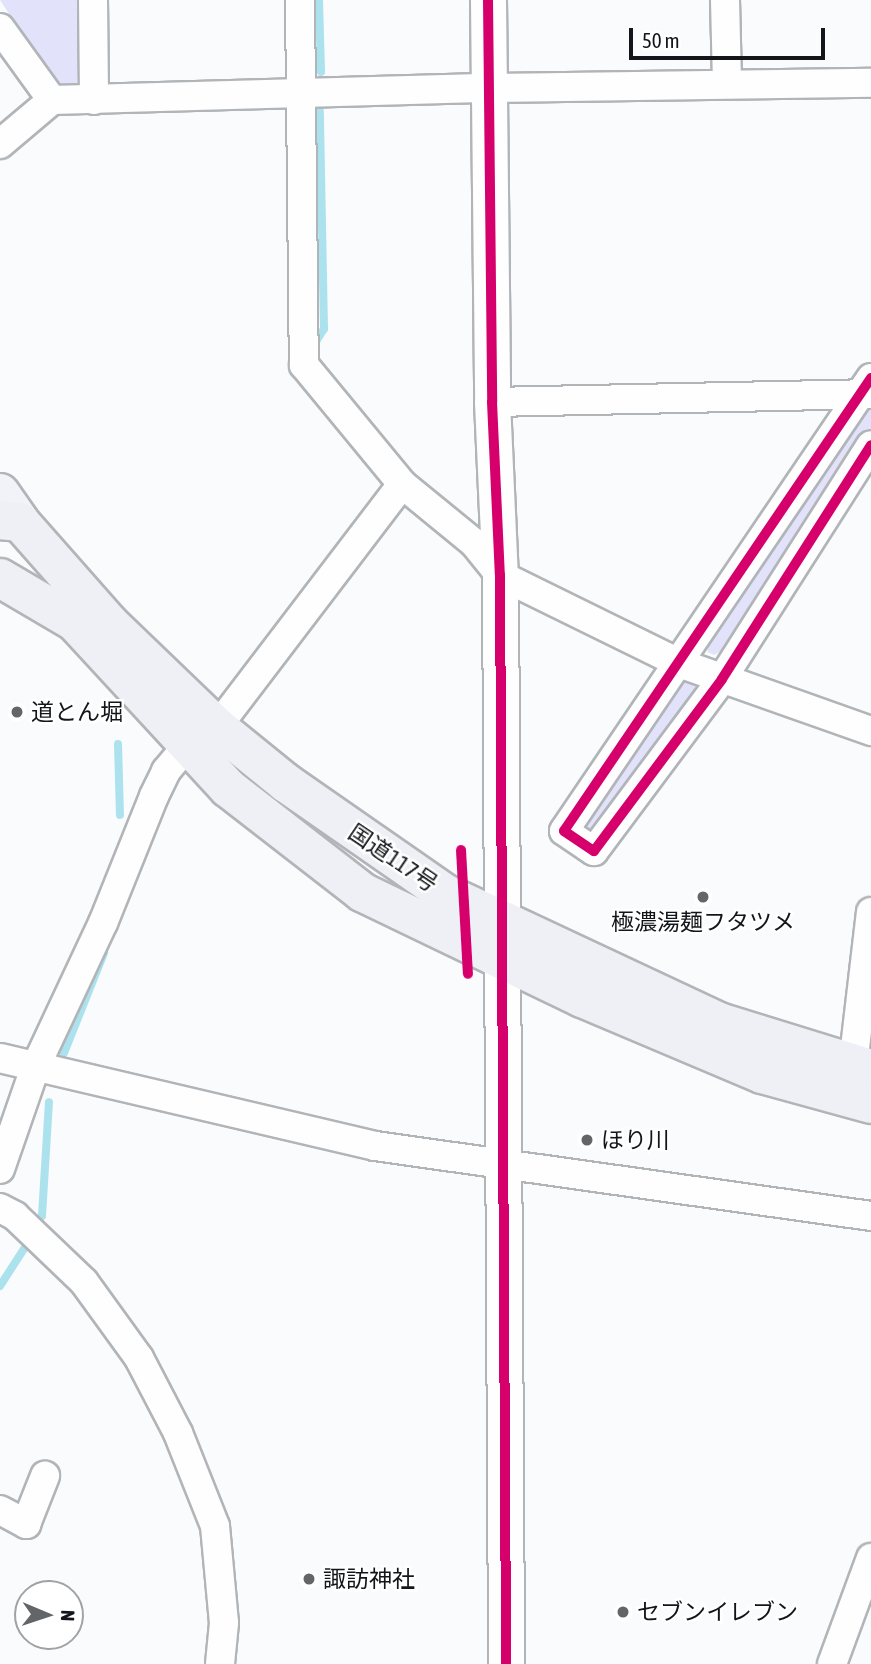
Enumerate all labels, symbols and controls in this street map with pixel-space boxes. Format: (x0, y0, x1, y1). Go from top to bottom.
scale bar (633, 14, 829, 58)
text: 50 m (642, 28, 680, 52)
place label: 道とん堀 (31, 698, 123, 726)
marker: 道とん堀 (9, 704, 25, 720)
street label: 国道117号 (343, 818, 443, 898)
marker: 極濃湯麺フタツメ (695, 889, 711, 905)
place label: 極濃湯麺フタツメ (611, 908, 795, 936)
place label: ほり川 (601, 1126, 670, 1154)
marker: ほり川 (579, 1132, 595, 1148)
place label: 諏訪神社 (323, 1565, 415, 1593)
marker: 諏訪神社 (301, 1571, 317, 1587)
north arrow (14, 1580, 84, 1650)
place label: セブンイレブン (637, 1598, 798, 1626)
marker: セブンイレブン (615, 1604, 631, 1620)
text: N (57, 1610, 79, 1622)

